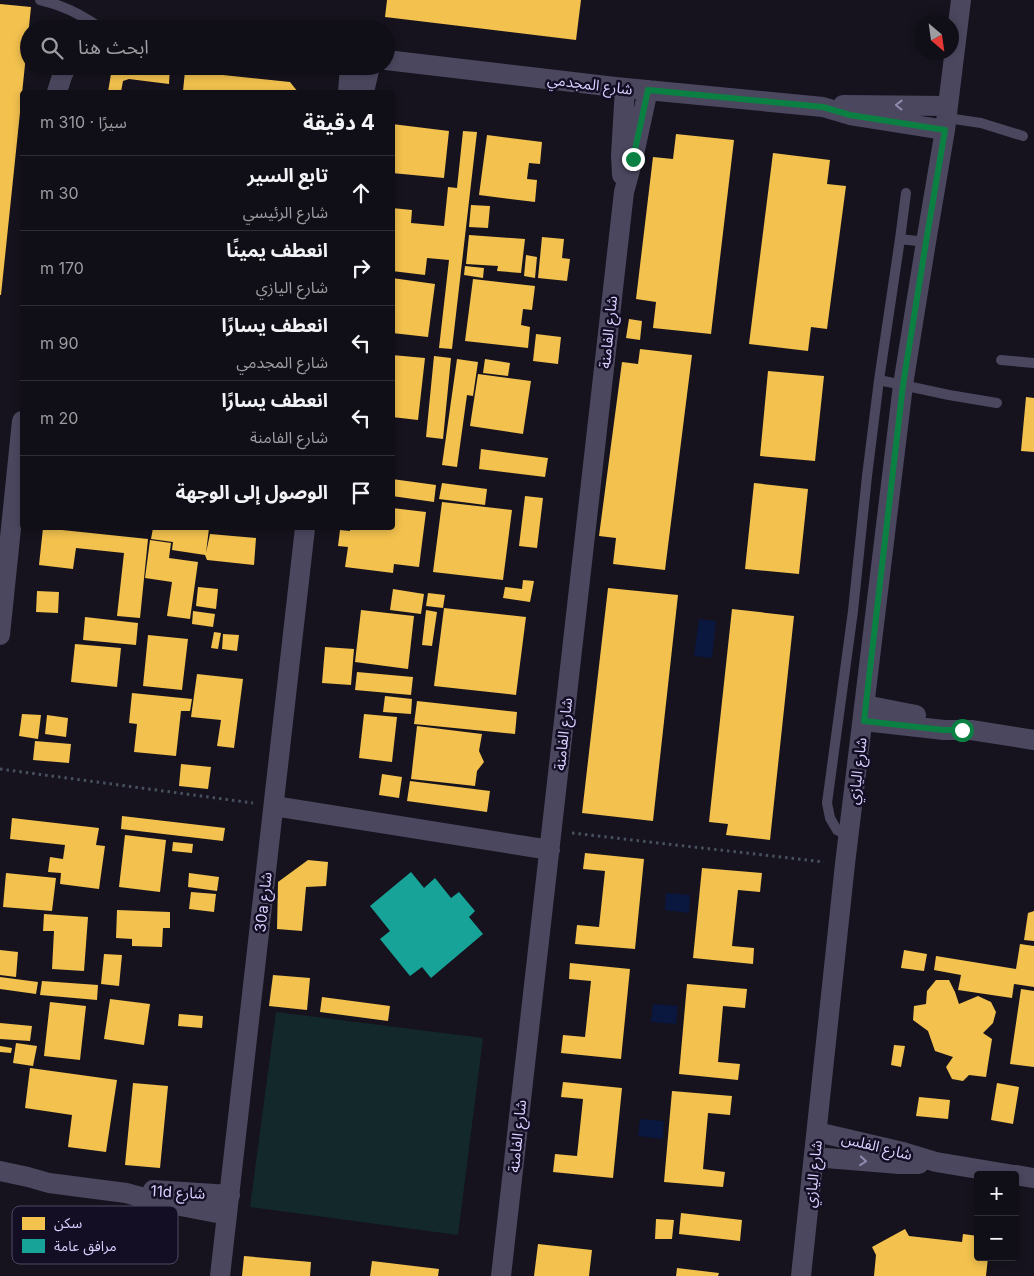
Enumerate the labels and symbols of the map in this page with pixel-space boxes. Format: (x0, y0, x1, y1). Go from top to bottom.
north arrow (914, 15, 959, 60)
street label: شارع المجدمي (546, 69, 634, 102)
one-way arrow (895, 100, 903, 110)
route end (622, 148, 645, 171)
street label: شارع الفامنة (595, 294, 624, 370)
street label: شارع الفامنة (550, 696, 579, 772)
route start (951, 719, 974, 742)
street label: شارع اليازي (843, 736, 874, 806)
street label: 30a شارع (250, 871, 279, 933)
street label: شارع الفامنة (504, 1098, 533, 1174)
street label: شارع الفلس (839, 1128, 914, 1167)
street label: شارع اليازي (800, 1139, 829, 1209)
one-way arrow (859, 1156, 867, 1167)
street label: 11d شارع (150, 1181, 206, 1206)
legend (12, 1206, 178, 1264)
text: سكن (54, 1214, 82, 1232)
text: مرافق عامة (54, 1237, 117, 1256)

